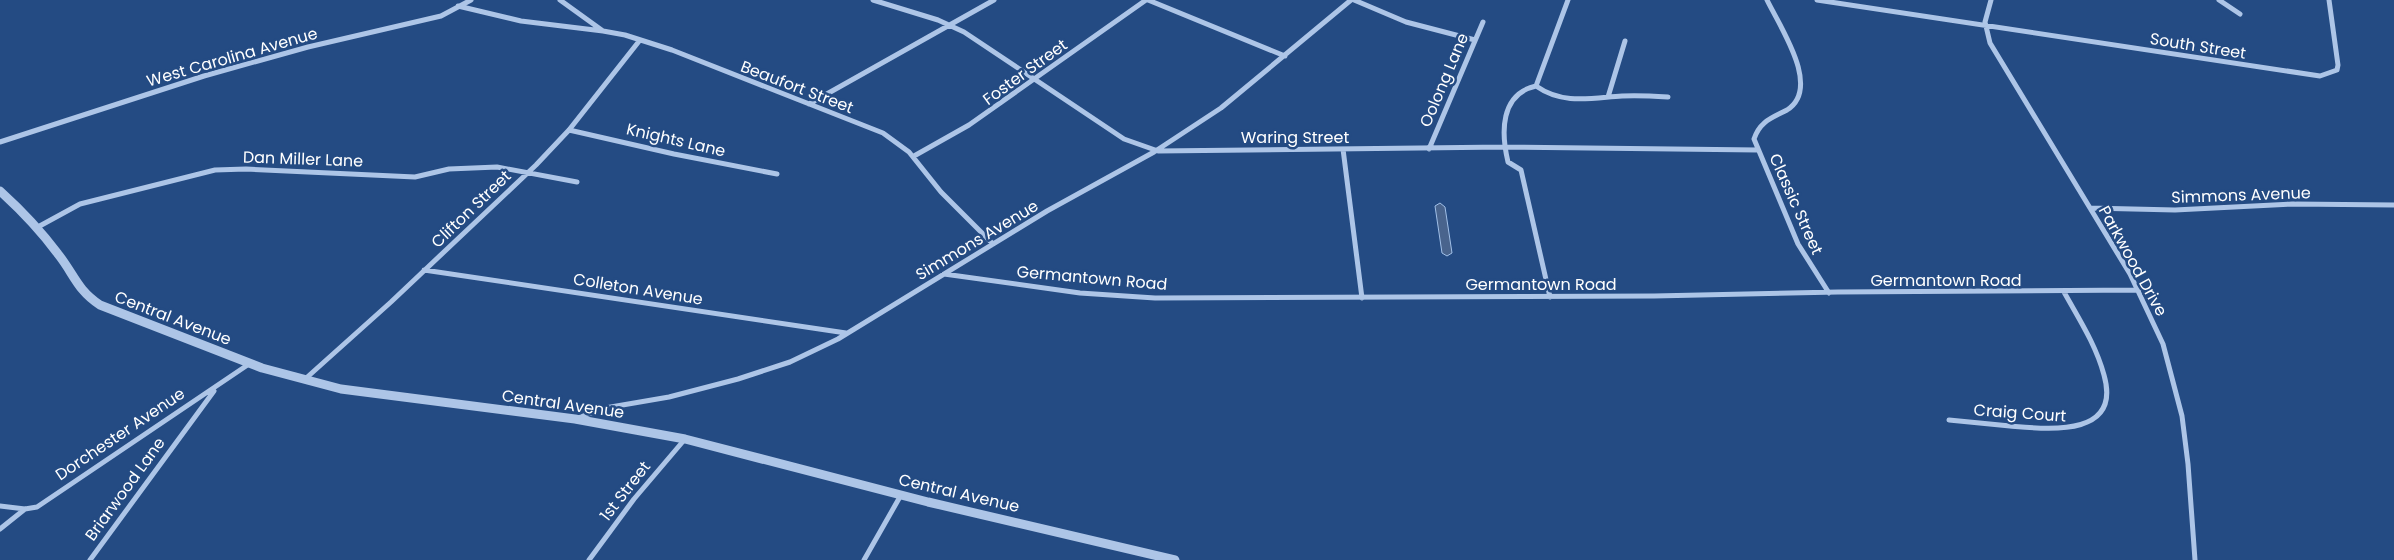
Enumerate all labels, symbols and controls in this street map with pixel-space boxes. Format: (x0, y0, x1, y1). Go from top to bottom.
street label: West Carolina Avenue (144, 22, 320, 92)
street label: South Street (2148, 27, 2248, 65)
street label: Oolong Lane (1414, 29, 1474, 131)
street label: Foster Street (978, 33, 1072, 111)
street label: Beaufort Street (737, 55, 857, 119)
street label: Knights Lane (624, 117, 728, 163)
street label: Waring Street (1241, 126, 1349, 149)
street label: Dan Miller Lane (242, 145, 364, 173)
street label: Classic Street (1763, 150, 1829, 258)
street label: Clifton Street (426, 165, 516, 253)
street label: Simmons Avenue (2171, 181, 2311, 209)
street label: Simmons Avenue (911, 194, 1043, 286)
street label: Parkwood Drive (2093, 202, 2173, 320)
street label: Germantown Road (1016, 260, 1168, 296)
street label: Colleton Avenue (571, 267, 705, 311)
street label: Germantown Road (1870, 269, 2022, 292)
street label: Germantown Road (1465, 273, 1617, 296)
street label: Central Avenue (111, 285, 235, 351)
street label: Dorchester Avenue (51, 382, 189, 486)
street label: Central Avenue (500, 384, 626, 424)
street label: Craig Court (1973, 398, 2067, 428)
street label: Briarwood Lane (80, 432, 171, 546)
street label: 1st Street (594, 456, 656, 526)
street label: Central Avenue (896, 468, 1022, 518)

